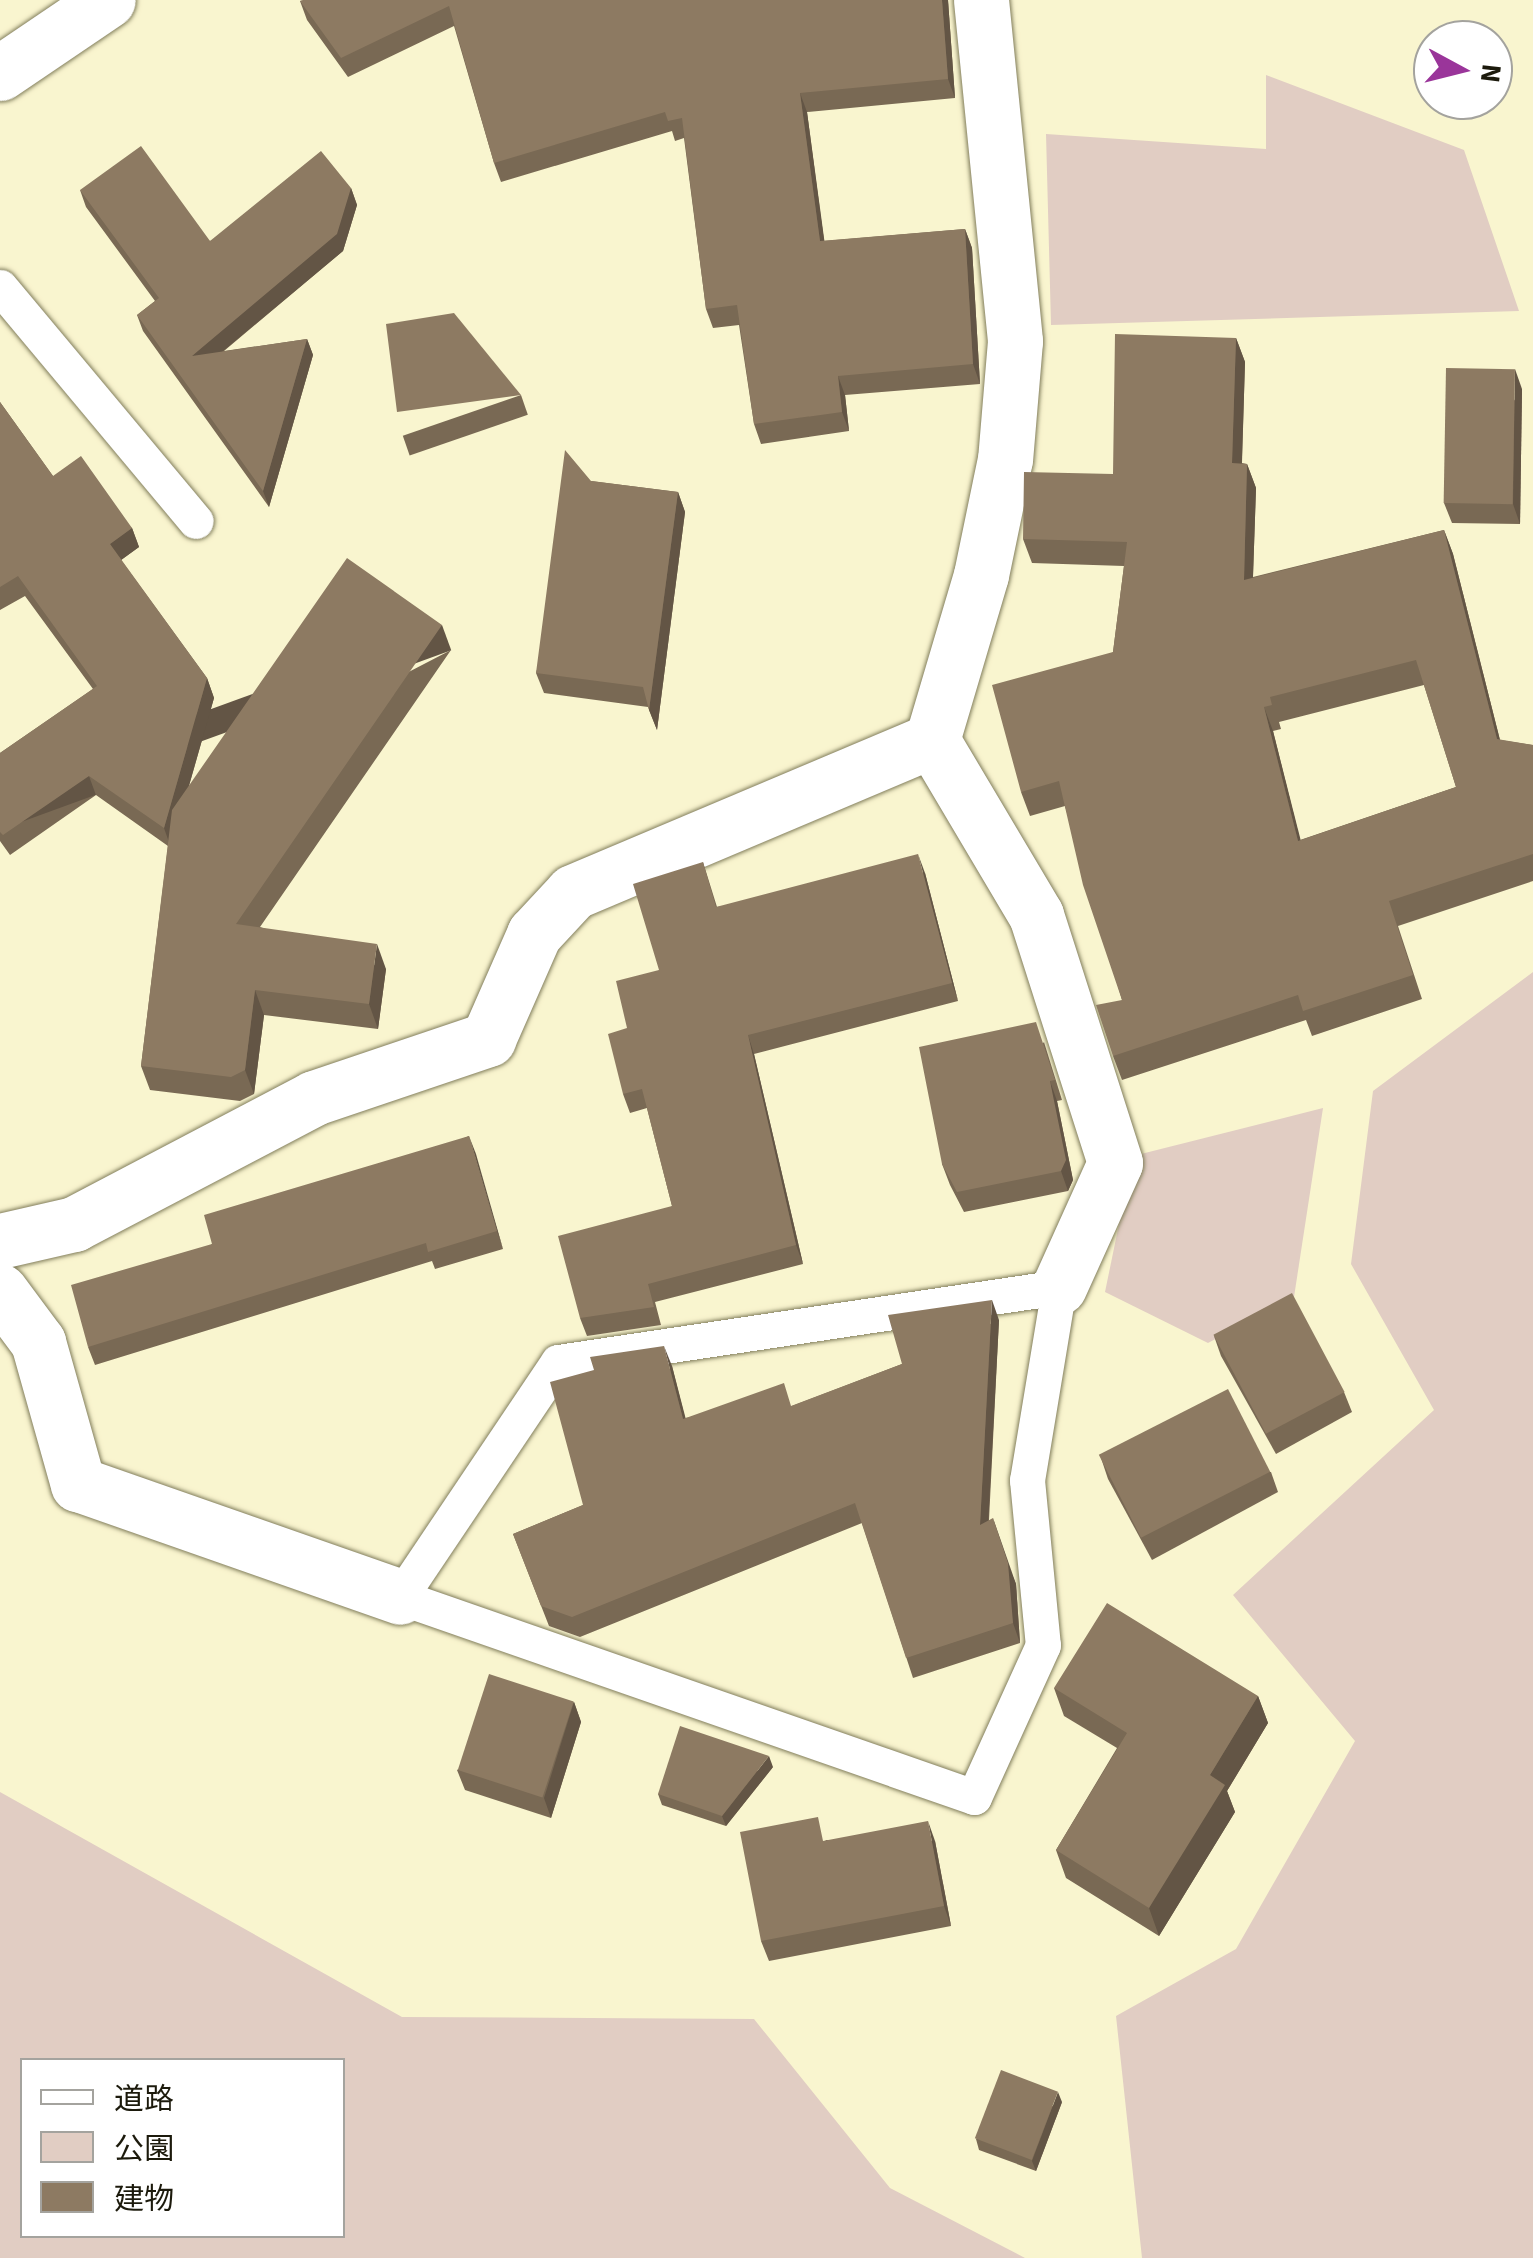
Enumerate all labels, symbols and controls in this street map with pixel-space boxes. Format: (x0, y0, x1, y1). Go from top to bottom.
north arrow (1413, 20, 1513, 120)
text: N (1470, 62, 1512, 85)
legend (20, 2058, 345, 2238)
text: 道路 (114, 2078, 174, 2121)
text: 公園 (114, 2128, 174, 2171)
text: 建物 (114, 2178, 174, 2221)

